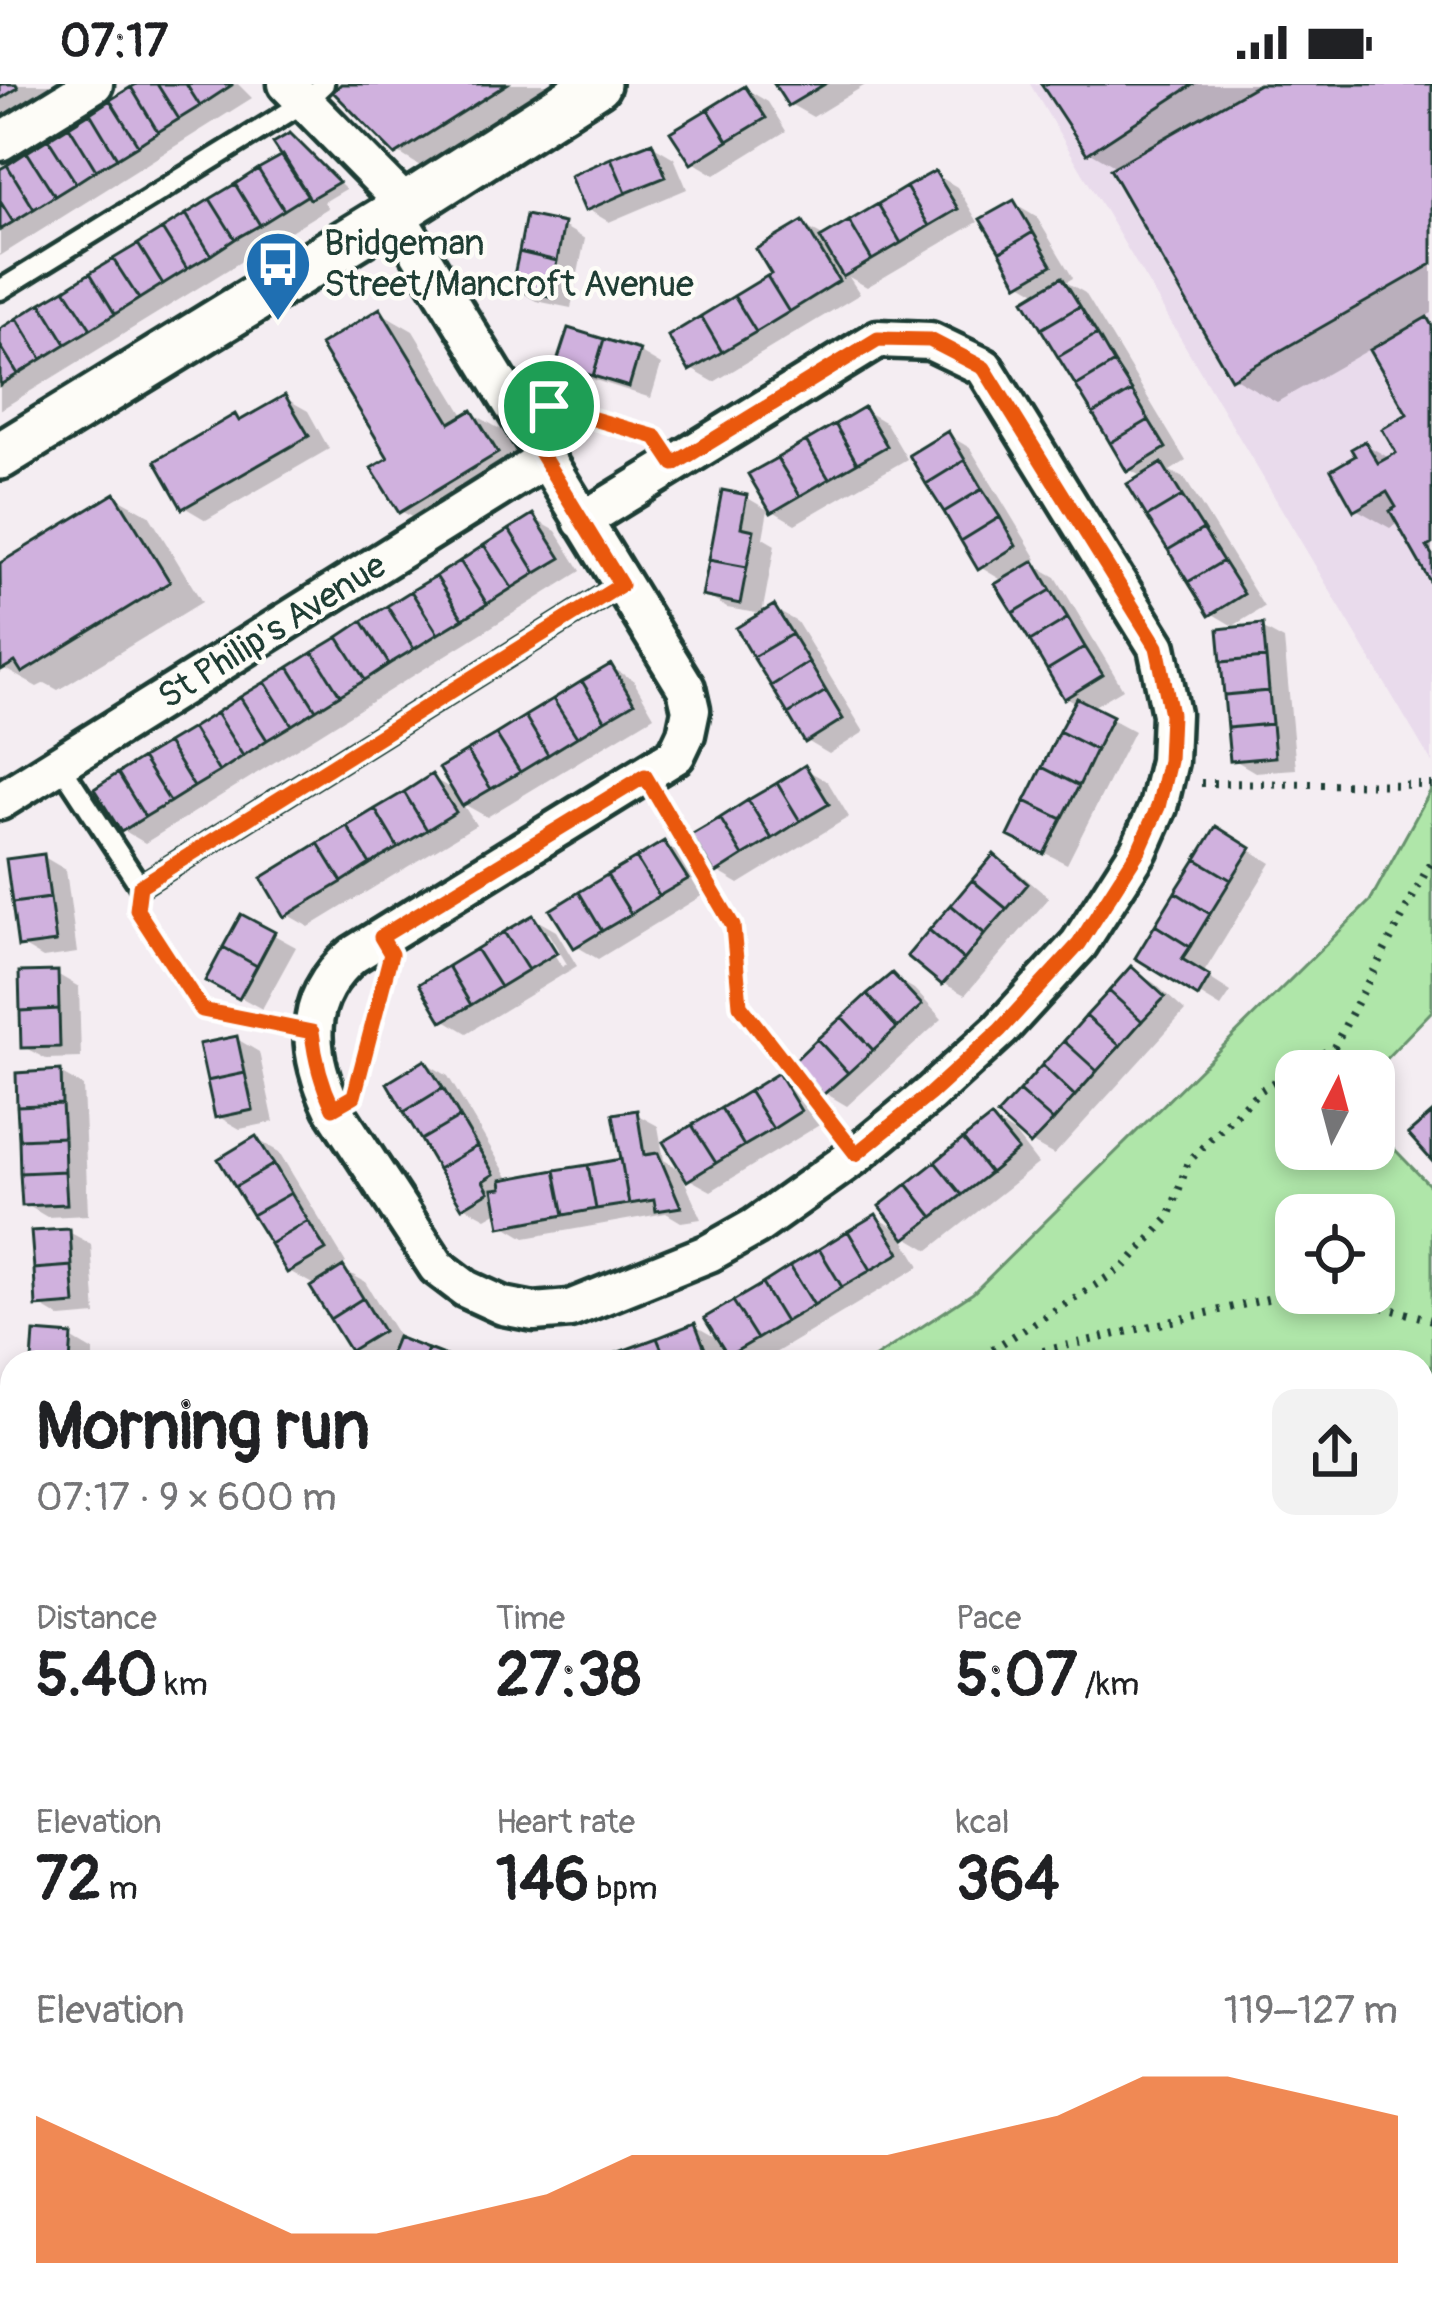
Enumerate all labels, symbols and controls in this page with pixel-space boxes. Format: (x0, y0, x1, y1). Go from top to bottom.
text: 07:17 (60, 14, 168, 70)
place label: Bridgeman Street/Mancroft Avenue (324, 221, 694, 307)
bus stop icon: Bridgeman Street/Mancroft Avenue (243, 229, 313, 323)
pin (498, 355, 600, 457)
icon: arrive (516, 373, 582, 439)
street label: St Philip's Avenue (150, 543, 395, 719)
north arrow (1275, 1050, 1395, 1170)
map controls (1275, 1050, 1395, 1314)
button: locate (1275, 1194, 1395, 1314)
text: Morning run (36, 1386, 370, 1469)
button: share (1272, 1389, 1398, 1515)
text: 07:17 · 9 × 600 m (36, 1473, 337, 1522)
text: Distance (36, 1598, 157, 1639)
text: Time (496, 1598, 565, 1639)
text: Pace (956, 1598, 1021, 1639)
text: 5.40 (36, 1639, 157, 1714)
text: 27:38 (496, 1639, 641, 1714)
text: 5:07 (956, 1639, 1077, 1714)
text: km (157, 1664, 208, 1705)
text: /km (1077, 1664, 1139, 1705)
text: Elevation (36, 1802, 162, 1843)
text: Heart rate (496, 1802, 635, 1843)
text: kcal (956, 1802, 1010, 1843)
text: 72 (36, 1843, 101, 1918)
text: 146 (496, 1843, 589, 1918)
text: 364 (956, 1843, 1059, 1918)
text: m (101, 1868, 138, 1909)
text: bpm (589, 1868, 657, 1909)
text: Elevation (36, 1986, 185, 2035)
text: 119–127 m (1224, 1986, 1398, 2035)

